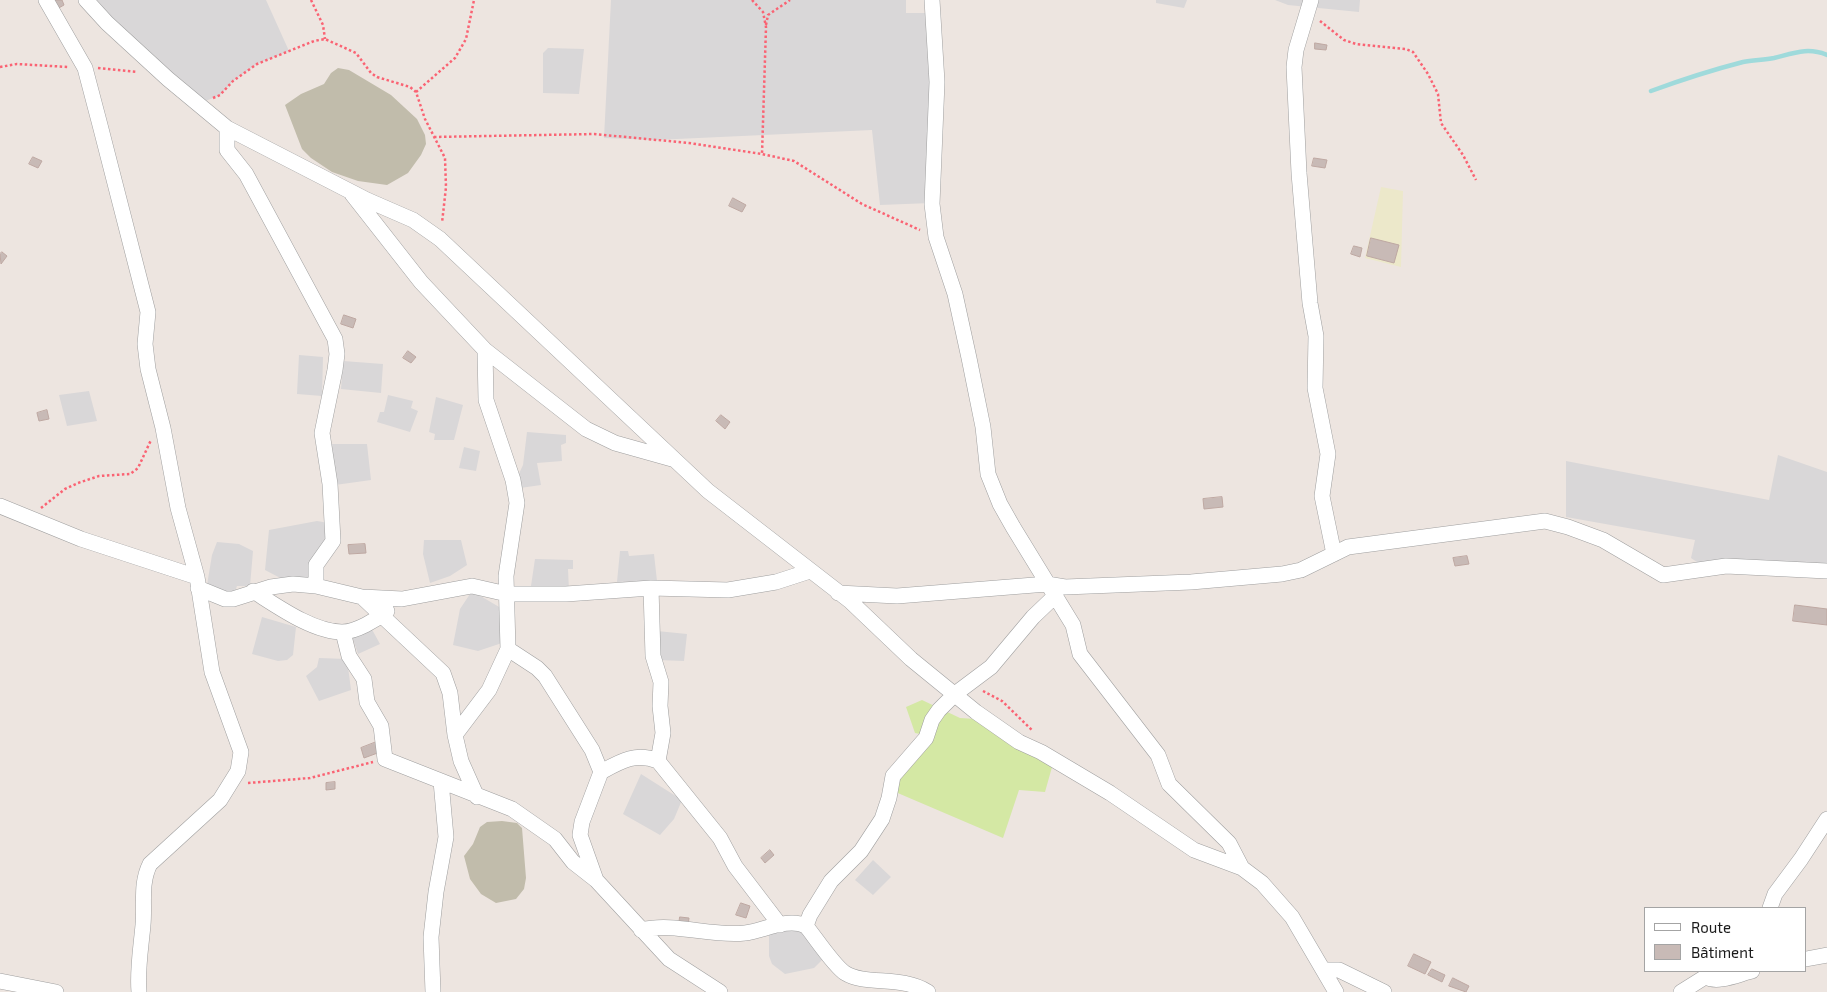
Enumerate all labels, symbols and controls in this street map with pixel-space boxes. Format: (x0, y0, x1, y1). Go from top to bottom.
legend (1644, 907, 1807, 972)
text: Route (1691, 918, 1731, 936)
text: Bâtiment (1691, 943, 1754, 961)

